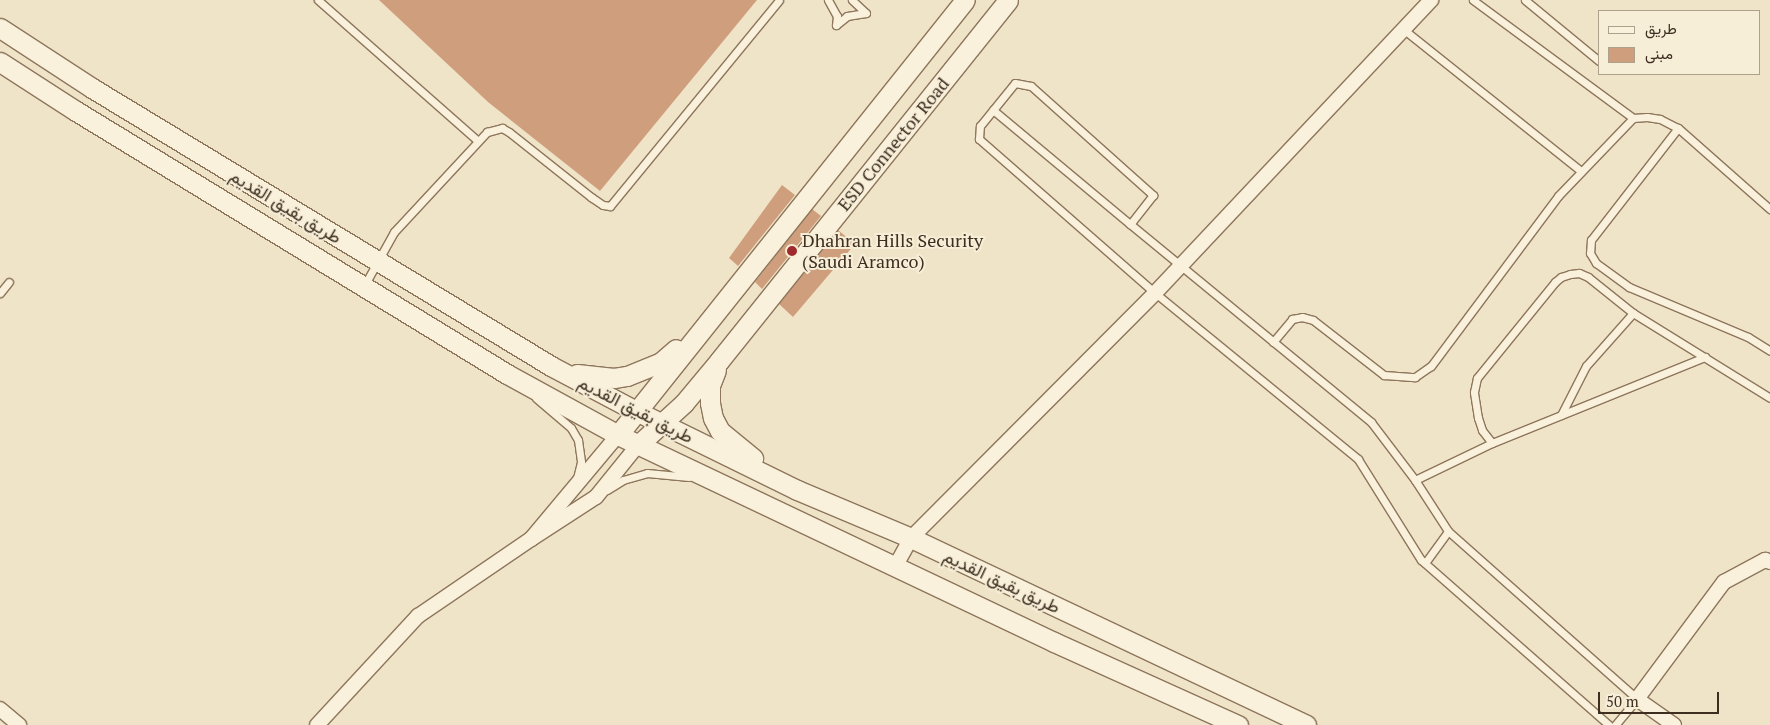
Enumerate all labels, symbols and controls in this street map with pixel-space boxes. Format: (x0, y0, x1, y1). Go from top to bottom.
legend (1598, 10, 1760, 75)
text: طريق (1645, 18, 1677, 38)
text: مبنى (1645, 43, 1673, 63)
street label: ESD Connector Road (833, 73, 953, 215)
street label: طريق بقيق القديم (226, 164, 346, 248)
place label: Dhahran Hills Security (Saudi Aramco) (802, 230, 983, 272)
marker: Dhahran Hills Security (Saudi Aramco) (786, 245, 798, 257)
street label: طريق بقيق القديم (575, 371, 697, 447)
street label: طريق بقيق القديم (940, 544, 1064, 618)
scale bar (1600, 682, 1721, 714)
text: 50 m (1606, 691, 1639, 711)

